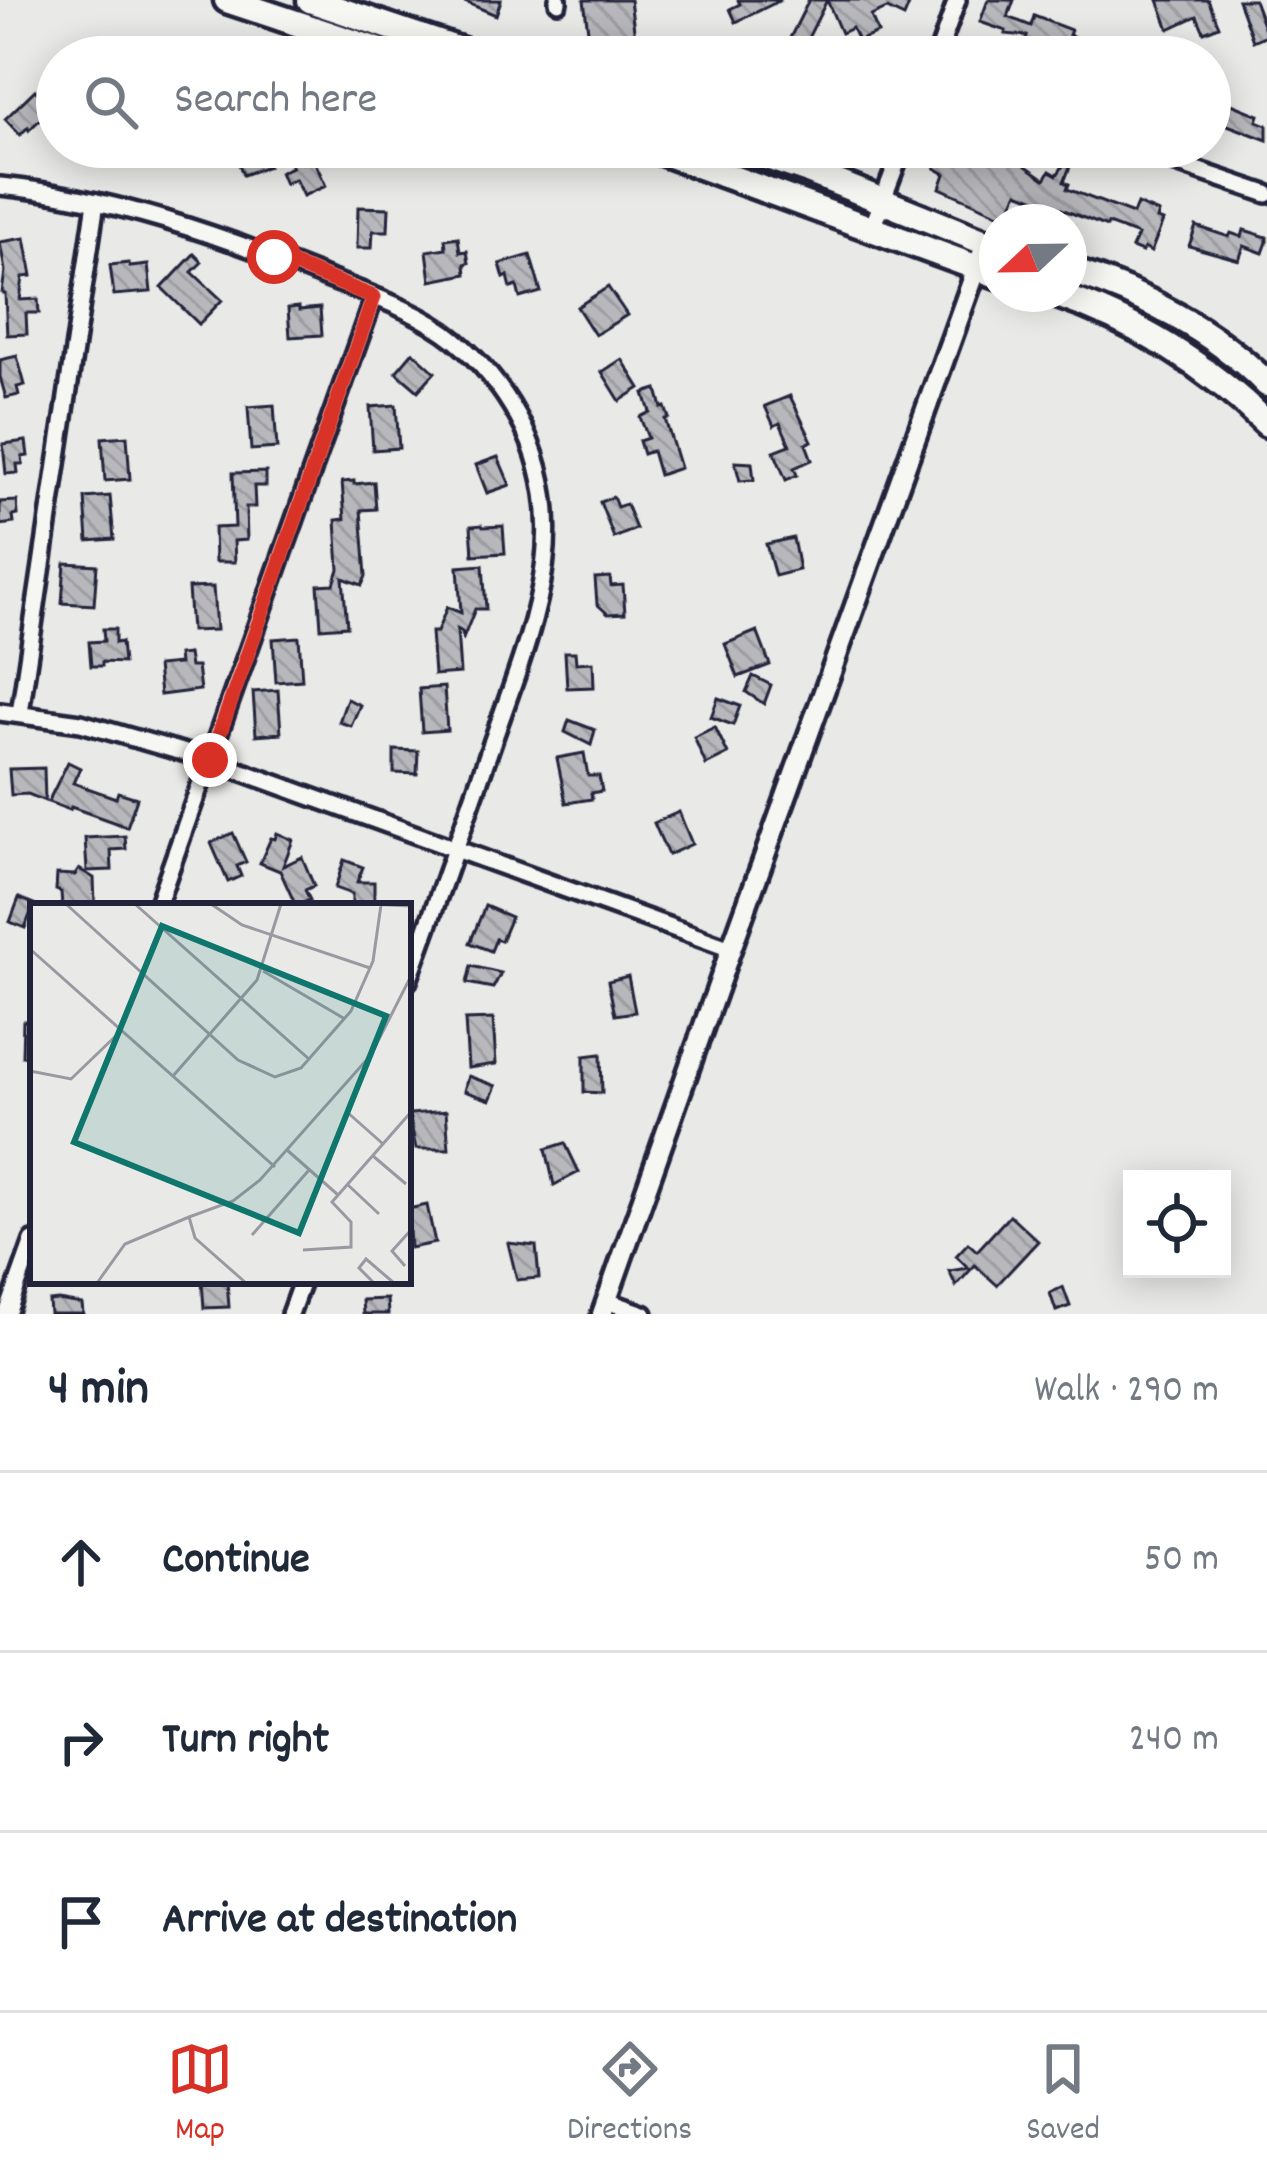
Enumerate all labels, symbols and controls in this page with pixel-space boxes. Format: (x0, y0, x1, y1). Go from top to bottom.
search box (36, 36, 1231, 168)
icon: search (78, 69, 144, 135)
text: Search here (174, 70, 377, 134)
north arrow (979, 204, 1087, 312)
route start (247, 230, 301, 284)
route end (183, 733, 237, 787)
inset map (30, 903, 411, 1284)
map controls (1123, 1170, 1231, 1278)
button: locate (1123, 1170, 1231, 1278)
text: 4 min (48, 1356, 149, 1428)
text: Walk · 290 m (1034, 1365, 1219, 1420)
icon: ahead (48, 1529, 114, 1595)
text: Continue (162, 1530, 310, 1594)
text: 50 m (1144, 1534, 1219, 1589)
icon: right (48, 1709, 114, 1775)
text: Turn right (162, 1710, 329, 1774)
text: 240 m (1129, 1714, 1219, 1769)
icon: arrive (48, 1889, 114, 1955)
text: Arrive at destination (162, 1890, 517, 1954)
tab: Map (167, 2036, 233, 2155)
tab: Directions (567, 2036, 692, 2155)
tab: Saved (1026, 2036, 1100, 2155)

